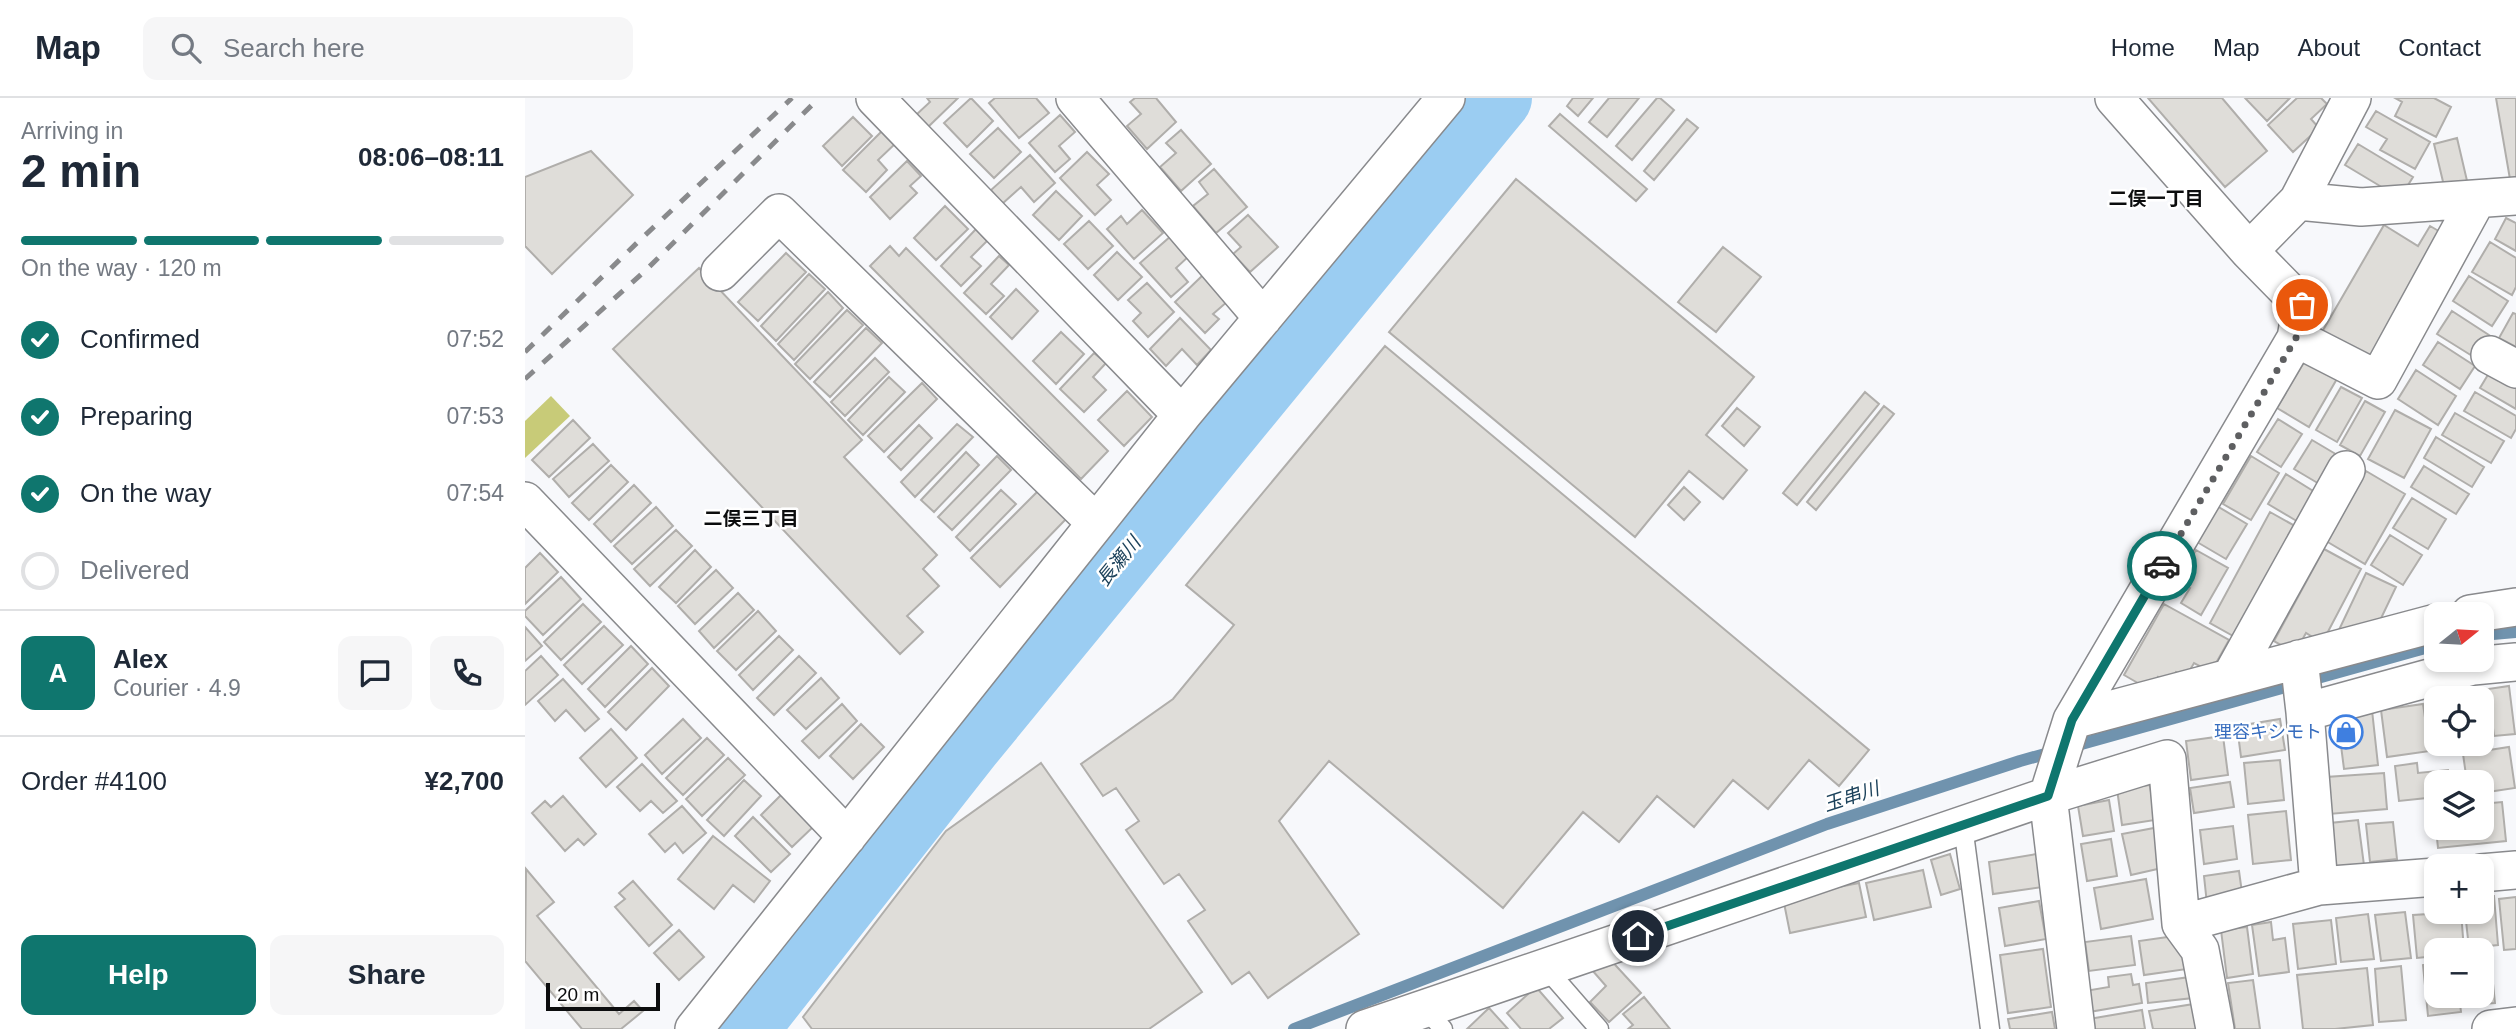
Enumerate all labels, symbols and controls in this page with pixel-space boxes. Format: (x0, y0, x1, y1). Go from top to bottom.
search box (143, 17, 633, 80)
text: Map (35, 29, 101, 66)
icon: search (167, 29, 205, 67)
text: Search here (223, 33, 365, 63)
text: Home (2111, 34, 2175, 61)
text: Map (2213, 34, 2260, 61)
text: About (2298, 34, 2360, 61)
text: Contact (2398, 34, 2481, 61)
text: Arriving in (21, 118, 123, 144)
text: 08:06–08:11 (358, 142, 504, 172)
text: 2 min (21, 145, 141, 197)
district label: 二俣一丁目 (2108, 188, 2204, 209)
text: On the way · 120 m (21, 255, 222, 281)
pin (2272, 275, 2332, 335)
icon: bag (2283, 286, 2321, 324)
icon: check (21, 321, 59, 359)
text: Confirmed (80, 324, 200, 354)
text: 07:52 (446, 326, 504, 352)
icon: check (21, 398, 59, 436)
text: Preparing (80, 401, 193, 431)
text: 07:53 (446, 403, 504, 429)
icon: check (21, 475, 59, 513)
text: On the way (80, 478, 212, 508)
text: 07:54 (446, 480, 504, 506)
district label: 二俣三丁目 (703, 508, 799, 529)
water label: 長瀬川 (1092, 531, 1146, 590)
courier (2127, 531, 2197, 601)
icon: car (2143, 547, 2181, 585)
text: Delivered (80, 555, 190, 585)
north arrow (2424, 602, 2494, 672)
map controls (2424, 602, 2494, 1008)
button: chat (338, 636, 412, 710)
button: phone (430, 636, 504, 710)
text: Alex (113, 644, 168, 674)
text: A (49, 658, 67, 688)
text: Courier · 4.9 (113, 675, 241, 701)
button: locate (2424, 686, 2494, 756)
shop icon: 理容キシモト (2327, 713, 2365, 751)
place label: 理容キシモト (2214, 722, 2322, 742)
text: Order #4100 (21, 766, 167, 796)
text: ¥2,700 (424, 766, 504, 796)
button: layers (2424, 770, 2494, 840)
water label: 玉串川 (1821, 777, 1883, 815)
button: + (2424, 854, 2494, 924)
pin (1608, 906, 1668, 966)
icon: home (1619, 917, 1657, 955)
button: Help (21, 935, 256, 1015)
button: Share (270, 935, 504, 1015)
button: − (2424, 938, 2494, 1008)
scale bar (546, 980, 660, 1012)
text: 20 m (557, 984, 599, 1005)

